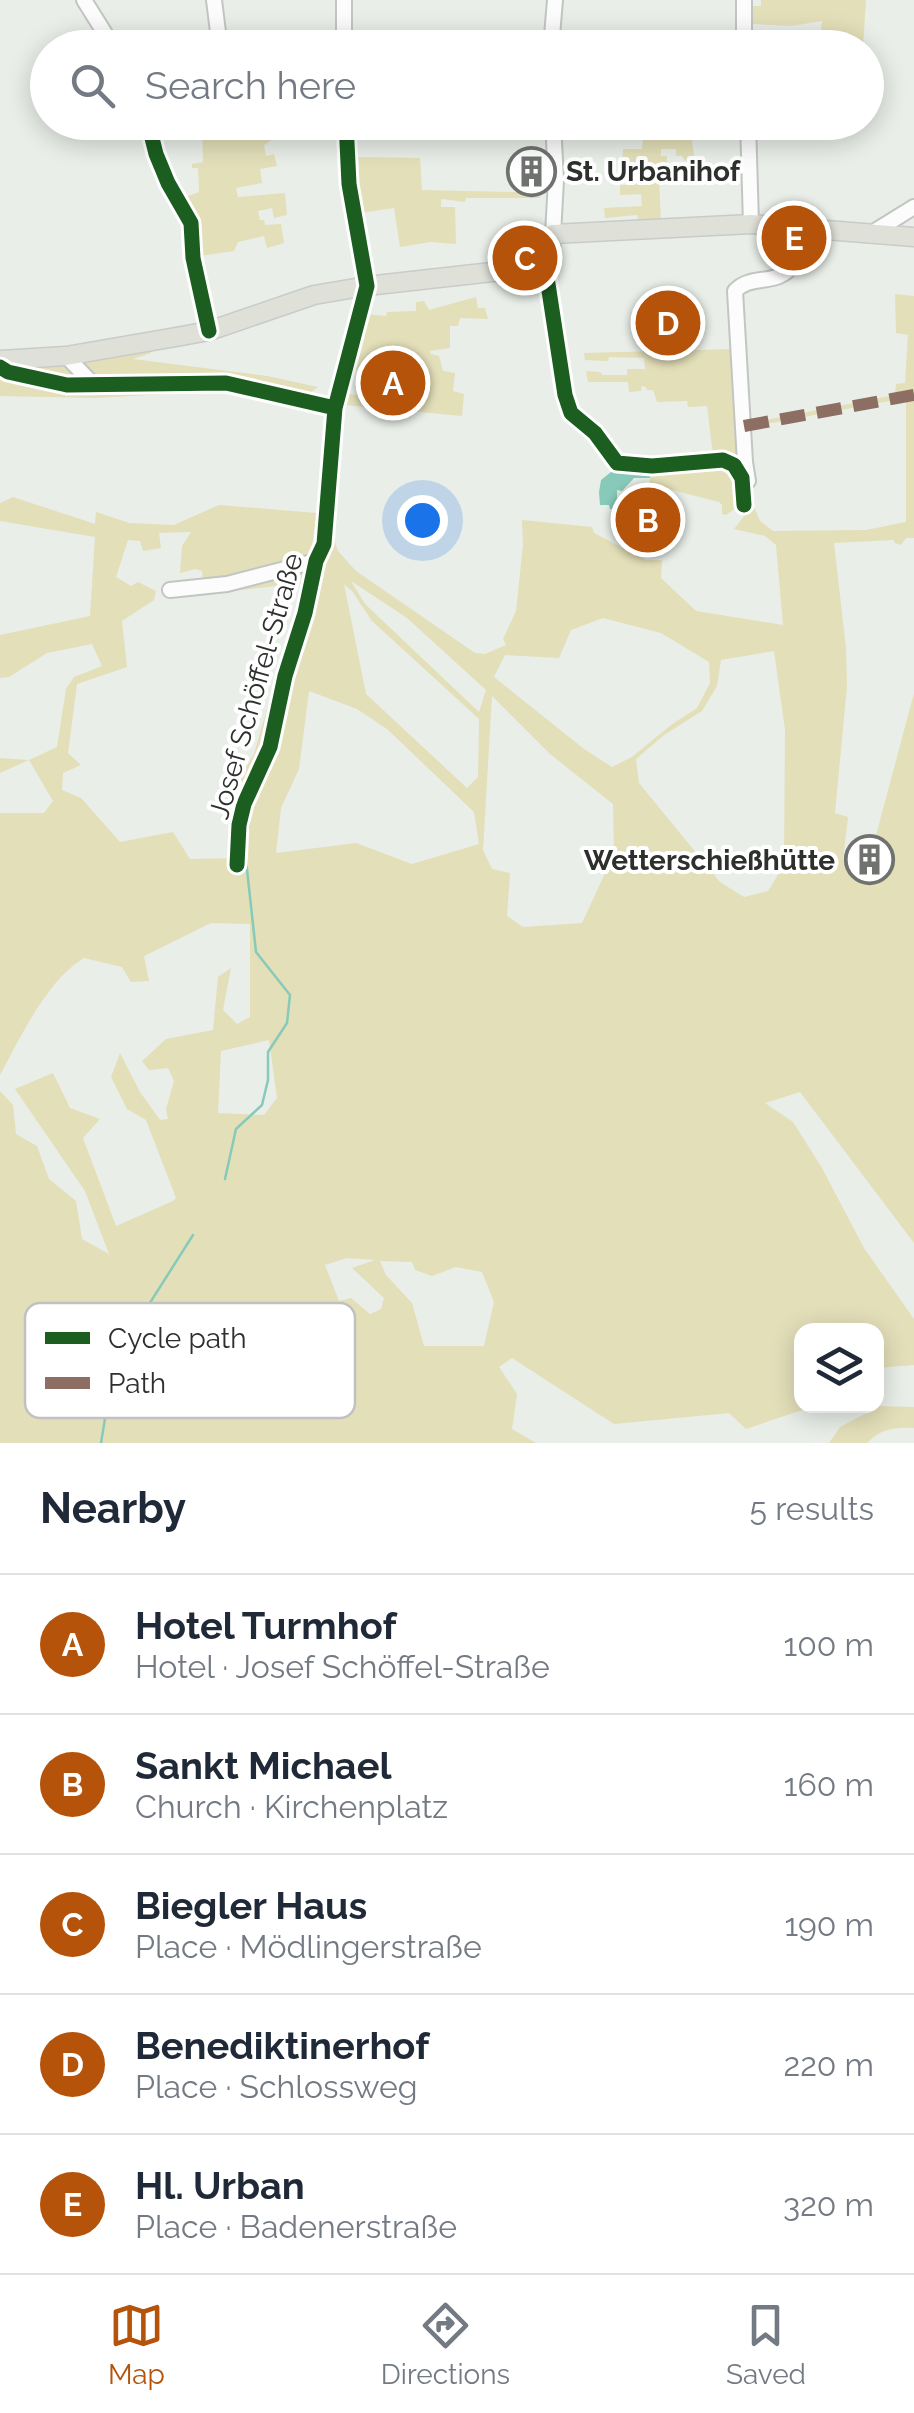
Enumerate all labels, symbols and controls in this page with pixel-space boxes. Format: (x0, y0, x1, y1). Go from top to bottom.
search box (30, 30, 884, 140)
icon: search (65, 58, 120, 113)
text: Search here (145, 63, 356, 108)
building icon: St. Urbanihof (505, 145, 557, 197)
place label: St. Urbanihof (566, 155, 742, 188)
pin: E (762, 200, 826, 276)
pin: C (492, 220, 558, 296)
pin: D (636, 286, 700, 360)
pin: A (360, 346, 426, 420)
pin: B (616, 482, 680, 558)
your location (397, 495, 448, 546)
street label: Josef Schöffel-Straße (202, 549, 310, 823)
building icon: Wetterschießhütte (844, 834, 896, 886)
place label: Wetterschießhütte (584, 844, 835, 877)
legend (25, 1303, 355, 1418)
text: Cycle path (108, 1322, 247, 1355)
map controls (794, 1323, 884, 1413)
button: layers (794, 1323, 884, 1413)
text: Path (108, 1367, 166, 1400)
text: Nearby (40, 1484, 186, 1533)
text: 5 results (750, 1490, 874, 1527)
text: Hotel Turmhof (135, 1603, 397, 1648)
text: A (62, 1626, 83, 1663)
text: 100 m (784, 1626, 874, 1663)
text: Hotel · Josef Schöffel-Straße (135, 1648, 550, 1685)
text: Sankt Michael (135, 1743, 391, 1788)
text: B (62, 1766, 83, 1803)
text: 160 m (784, 1766, 874, 1803)
text: Church · Kirchenplatz (135, 1788, 448, 1825)
text: Biegler Haus (135, 1883, 367, 1928)
text: C (62, 1906, 83, 1943)
text: 190 m (784, 1906, 874, 1943)
text: Place · Mödlingerstraße (135, 1928, 482, 1965)
text: Benediktinerhof (135, 2023, 429, 2068)
text: D (61, 2046, 84, 2083)
text: 220 m (784, 2046, 874, 2083)
text: Place · Schlossweg (135, 2068, 418, 2105)
text: Hl. Urban (135, 2163, 305, 2208)
text: E (63, 2186, 82, 2223)
text: 320 m (783, 2186, 874, 2223)
text: Place · Badenerstraße (135, 2208, 457, 2245)
tab: Map (108, 2298, 165, 2391)
tab: Directions (381, 2298, 510, 2391)
tab: Saved (726, 2298, 806, 2391)

